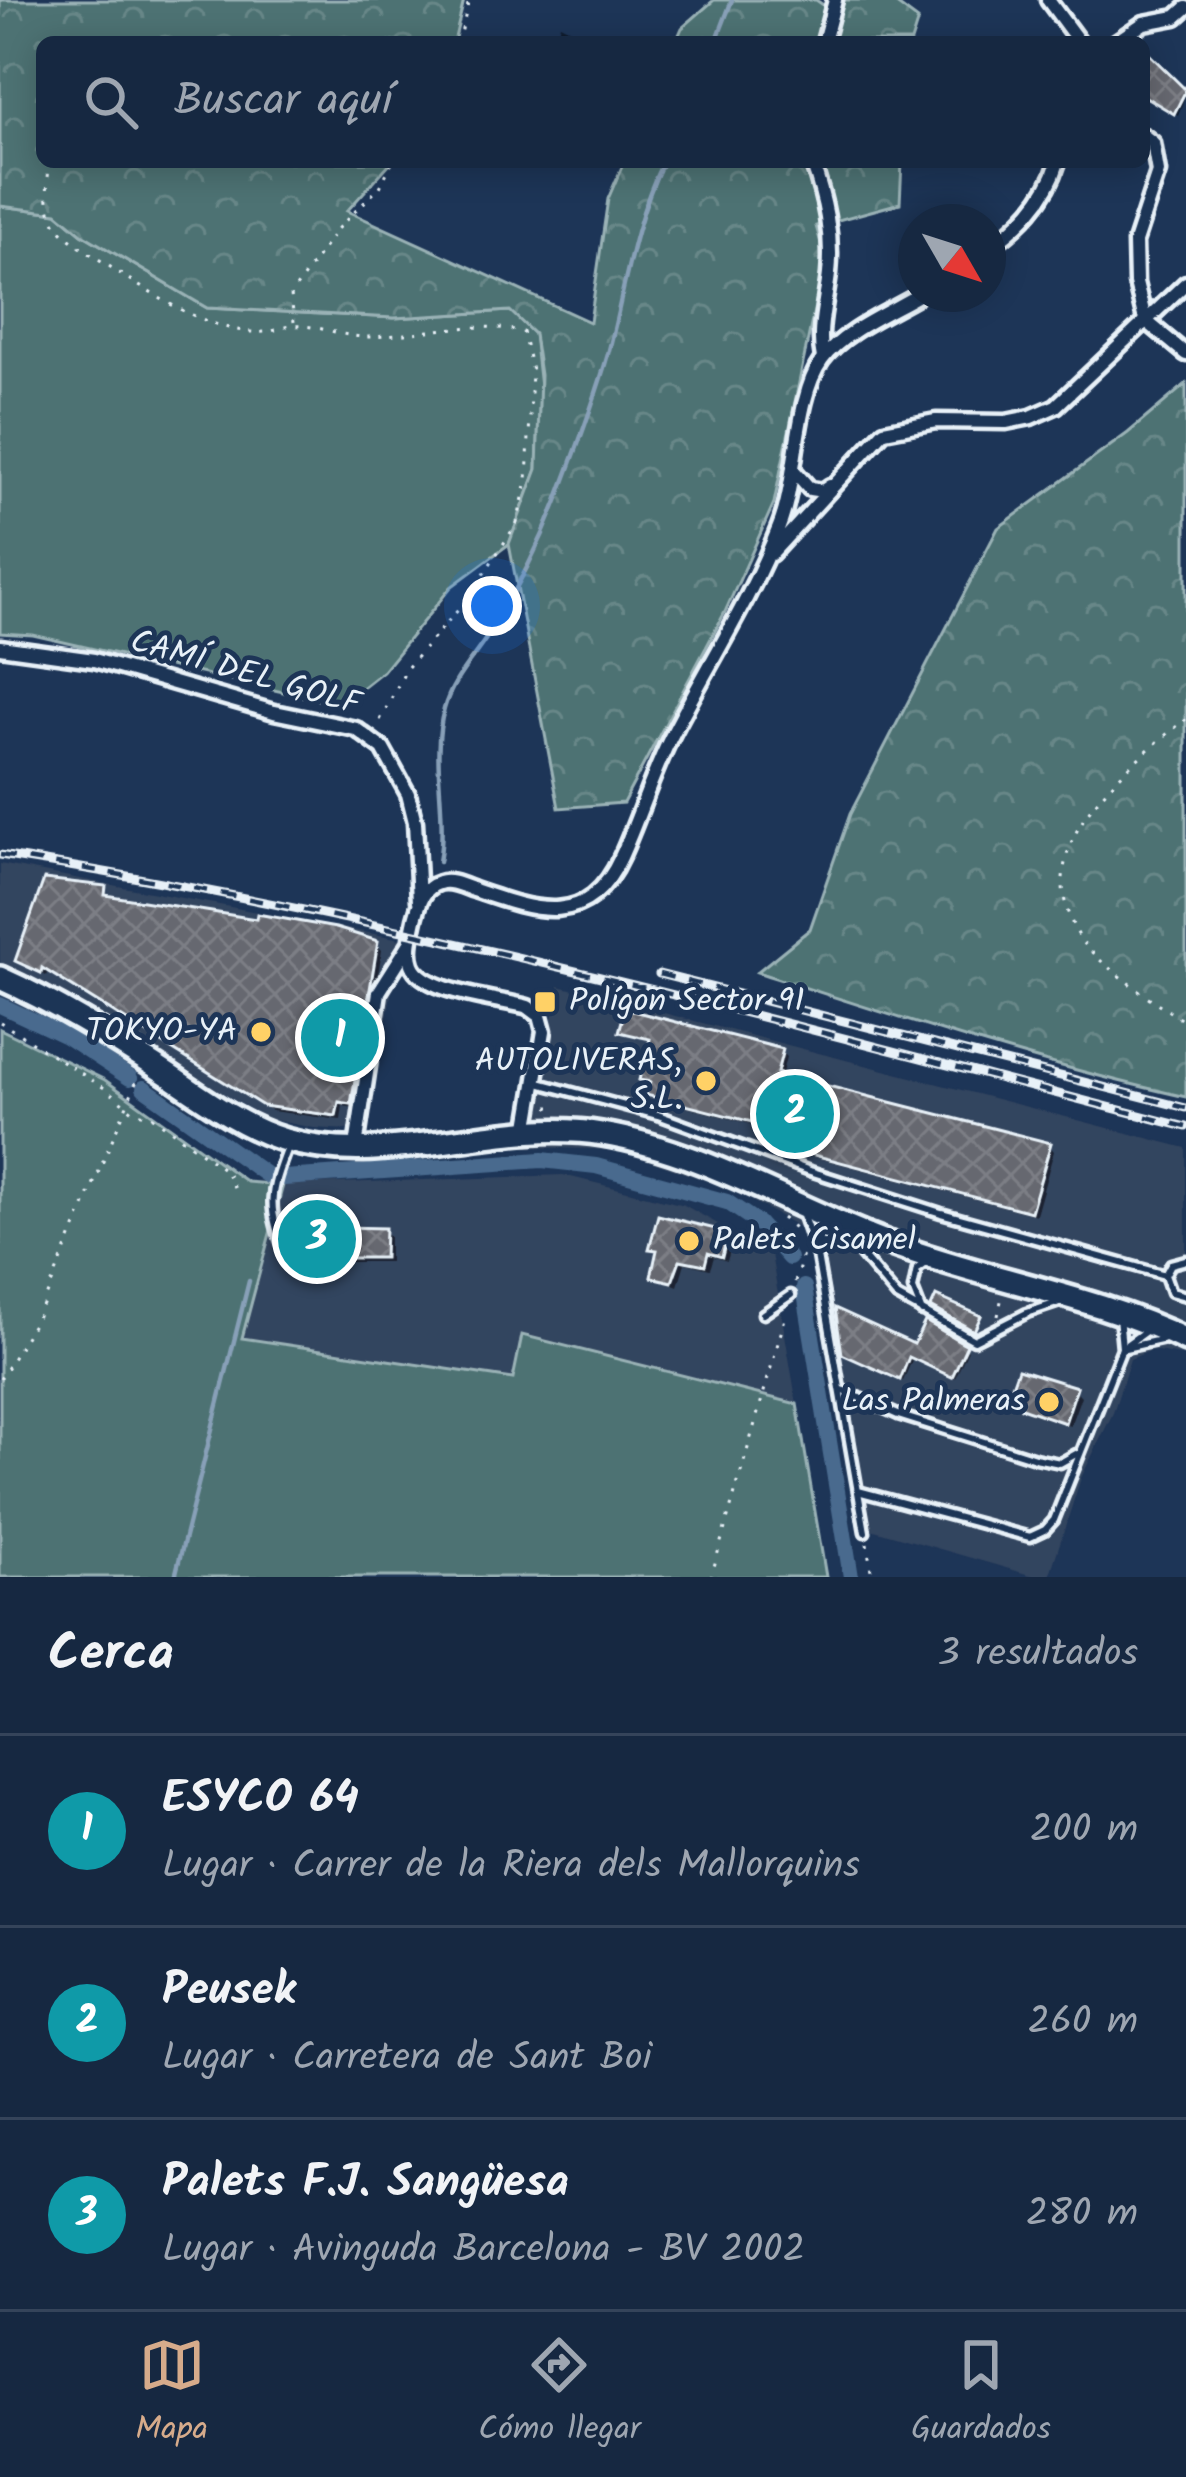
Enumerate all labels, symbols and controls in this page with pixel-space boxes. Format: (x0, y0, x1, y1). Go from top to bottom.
search box (36, 36, 1150, 168)
text: Buscar aquí (174, 66, 392, 138)
icon: search (78, 69, 144, 135)
north arrow (898, 204, 1006, 312)
your location (462, 576, 522, 636)
street label: CAMÍ DEL GOLF (124, 616, 369, 733)
place label: Polígon Sector 91 (569, 976, 805, 1029)
marker: Polígon Sector 91 (532, 989, 558, 1015)
pin: 1 (301, 993, 379, 1083)
place label: TOKYO-YA (86, 1006, 237, 1059)
marker: TOKYO-YA (248, 1019, 274, 1045)
place label: AUTOLIVERAS, S.L. (475, 1036, 682, 1127)
marker: AUTOLIVERAS, S.L. (693, 1068, 719, 1094)
pin: 2 (756, 1069, 834, 1159)
pin: 3 (278, 1194, 356, 1284)
place label: Palets Cisamel (713, 1215, 916, 1268)
marker: Palets Cisamel (676, 1228, 702, 1254)
place label: Las Palmeras (841, 1376, 1025, 1429)
marker: Las Palmeras (1036, 1389, 1062, 1415)
text: Cerca (48, 1615, 174, 1696)
text: 3 resultados (938, 1624, 1138, 1686)
text: ESYCO 64 (162, 1764, 359, 1836)
text: 1 (81, 1800, 93, 1862)
text: 200 m (1030, 1800, 1138, 1862)
text: Lugar · Carrer de la Riera dels Mallorquins (162, 1836, 860, 1898)
text: Peusek (162, 1956, 296, 2028)
text: 2 (76, 1992, 98, 2054)
text: 260 m (1027, 1992, 1138, 2054)
text: Lugar · Carretera de Sant Boi (162, 2028, 652, 2090)
text: Palets F.J. Sangüesa (162, 2148, 569, 2220)
text: 3 (76, 2184, 98, 2246)
text: 280 m (1026, 2184, 1138, 2246)
text: Lugar · Avinguda Barcelona - BV 2002 (162, 2220, 805, 2282)
tab: Mapa (135, 2332, 208, 2457)
tab: Cómo llegar (478, 2332, 641, 2457)
tab: Guardados (911, 2332, 1051, 2457)

